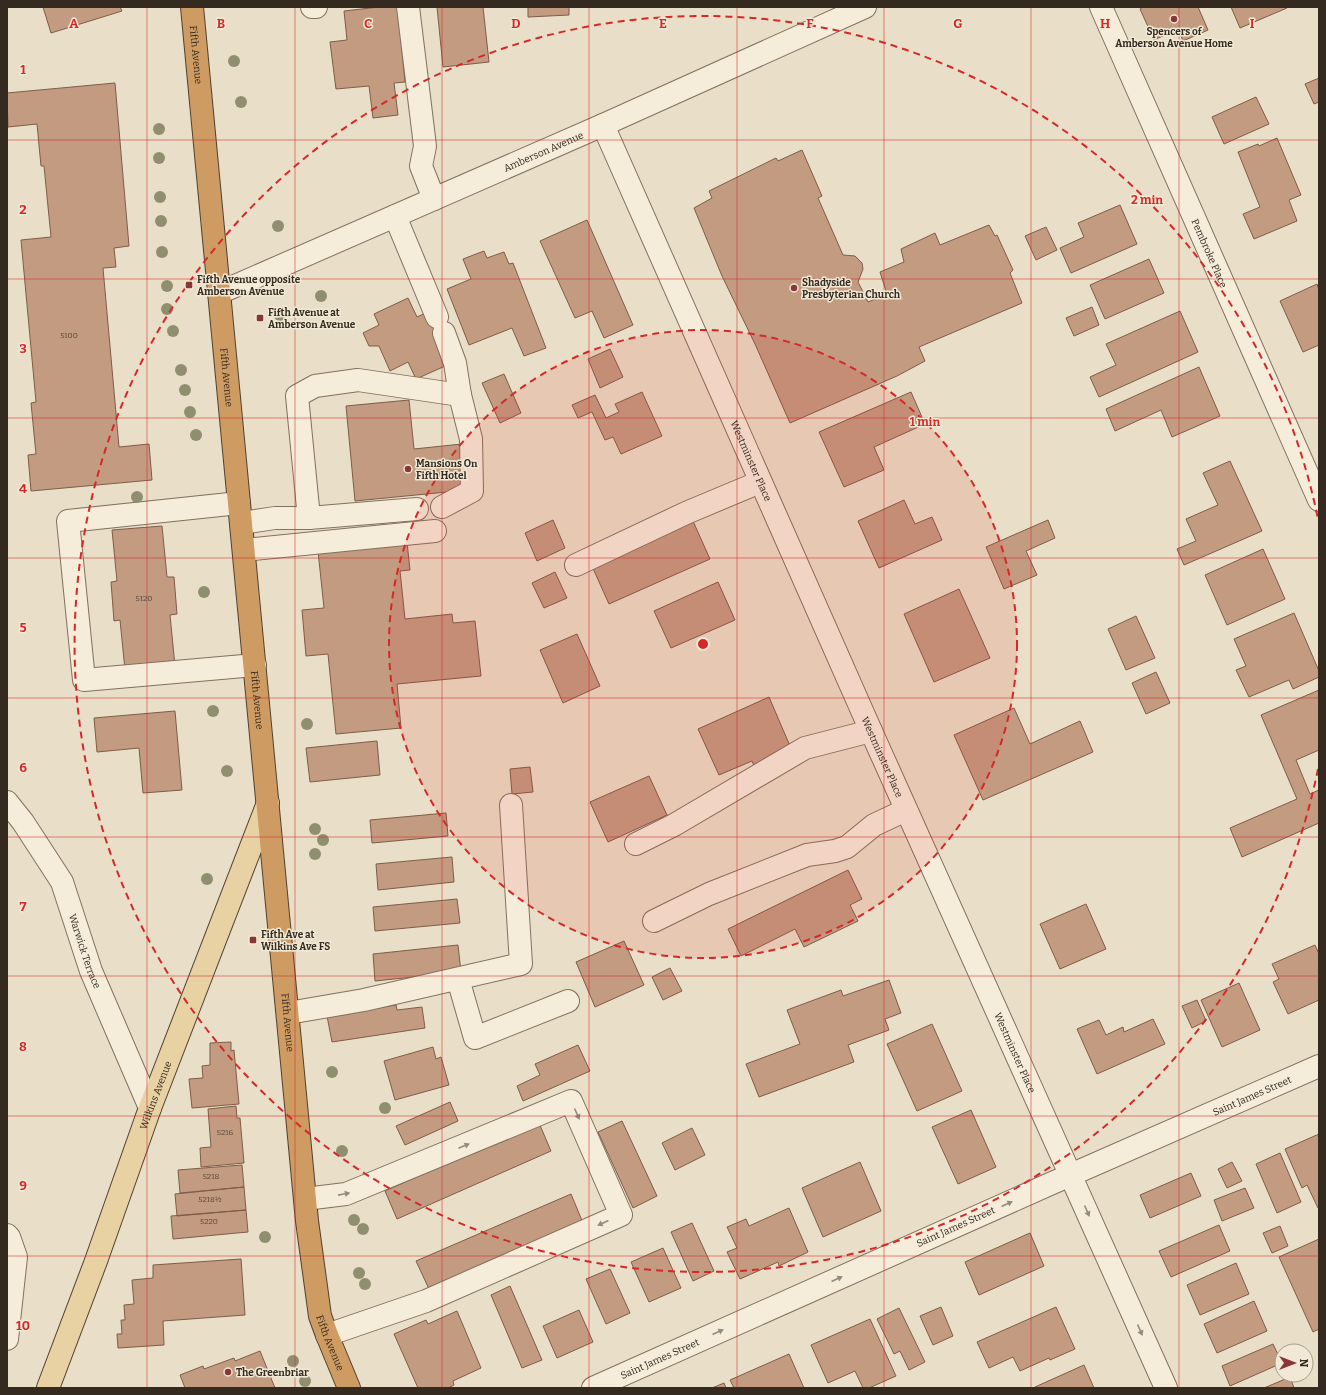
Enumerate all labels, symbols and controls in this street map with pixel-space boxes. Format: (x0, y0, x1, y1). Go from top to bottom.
marker: Spencers of Amberson Avenue Home (1169, 14, 1179, 24)
text: A (69, 16, 79, 31)
text: B (217, 16, 225, 31)
text: C (364, 16, 372, 31)
text: D (511, 16, 521, 31)
text: E (659, 16, 667, 31)
text: F (806, 16, 814, 31)
text: G (953, 16, 963, 31)
text: H (1100, 16, 1110, 31)
text: I (1250, 16, 1255, 31)
street label: Fifth Avenue (187, 25, 204, 85)
place label: Spencers of Amberson Avenue Home (1115, 26, 1233, 50)
text: 1 (20, 62, 26, 77)
street label: Amberson Avenue (502, 129, 586, 175)
text: 2 min (1131, 193, 1163, 207)
text: 2 (19, 202, 27, 217)
street label: Pembroke Place (1188, 217, 1229, 290)
place label: Fifth Avenue opposite Amberson Avenue (197, 274, 301, 298)
place label: Shadyside Presbyterian Church (802, 277, 901, 301)
marker: Fifth Avenue opposite Amberson Avenue (184, 280, 194, 290)
marker: Shadyside Presbyterian Church (789, 283, 799, 293)
place label: Fifth Avenue at Amberson Avenue (268, 307, 356, 331)
marker: Fifth Avenue at Amberson Avenue (255, 313, 265, 323)
house number: 5100 (60, 331, 78, 340)
text: 3 (19, 341, 27, 356)
street label: Fifth Avenue (217, 347, 235, 407)
text: 1 min (910, 415, 940, 429)
street label: Westminster Place (727, 419, 774, 503)
place label: Mansions On Fifth Hotel (416, 458, 478, 482)
marker: Mansions On Fifth Hotel (403, 464, 413, 474)
text: 4 (19, 481, 27, 496)
house number: 5120 (136, 594, 152, 603)
text: 5 (19, 620, 27, 635)
centre of rings (696, 637, 710, 651)
street label: Fifth Avenue (248, 670, 265, 730)
street label: Westminster Place (858, 715, 905, 799)
text: 6 (19, 760, 27, 775)
text: 7 (20, 899, 27, 914)
street label: Warwick Terrace (66, 913, 103, 991)
place label: Fifth Ave at Wilkins Ave FS (261, 929, 330, 953)
marker: Fifth Ave at Wilkins Ave FS (248, 935, 258, 945)
street label: Fifth Avenue (278, 993, 296, 1052)
street label: Westminster Place (991, 1011, 1038, 1095)
text: 8 (19, 1039, 27, 1054)
street label: Wilkins Avenue (138, 1059, 175, 1131)
street label: Saint James Street (1211, 1074, 1294, 1119)
one-way arrow (574, 1109, 580, 1120)
house number: 5216 (217, 1128, 234, 1137)
one-way arrow (459, 1143, 470, 1149)
house number: 5218 (203, 1172, 219, 1181)
text: 9 (19, 1178, 27, 1193)
one-way arrow (338, 1190, 350, 1196)
house number: 5218½ (198, 1195, 222, 1204)
one-way arrow (1001, 1200, 1013, 1207)
street label: Saint James Street (915, 1204, 997, 1250)
one-way arrow (1084, 1205, 1090, 1217)
house number: 5220 (200, 1217, 218, 1226)
one-way arrow (597, 1220, 608, 1226)
one-way arrow (832, 1276, 843, 1282)
street label: Fifth Avenue (313, 1313, 346, 1373)
text: 10 (16, 1318, 30, 1333)
one-way arrow (1137, 1324, 1143, 1335)
one-way arrow (713, 1329, 724, 1335)
street label: Saint James Street (619, 1336, 702, 1382)
north arrow (1274, 1343, 1314, 1383)
text: N (1297, 1359, 1310, 1368)
marker: The Greenbriar (223, 1367, 233, 1377)
place label: The Greenbriar (236, 1367, 309, 1379)

